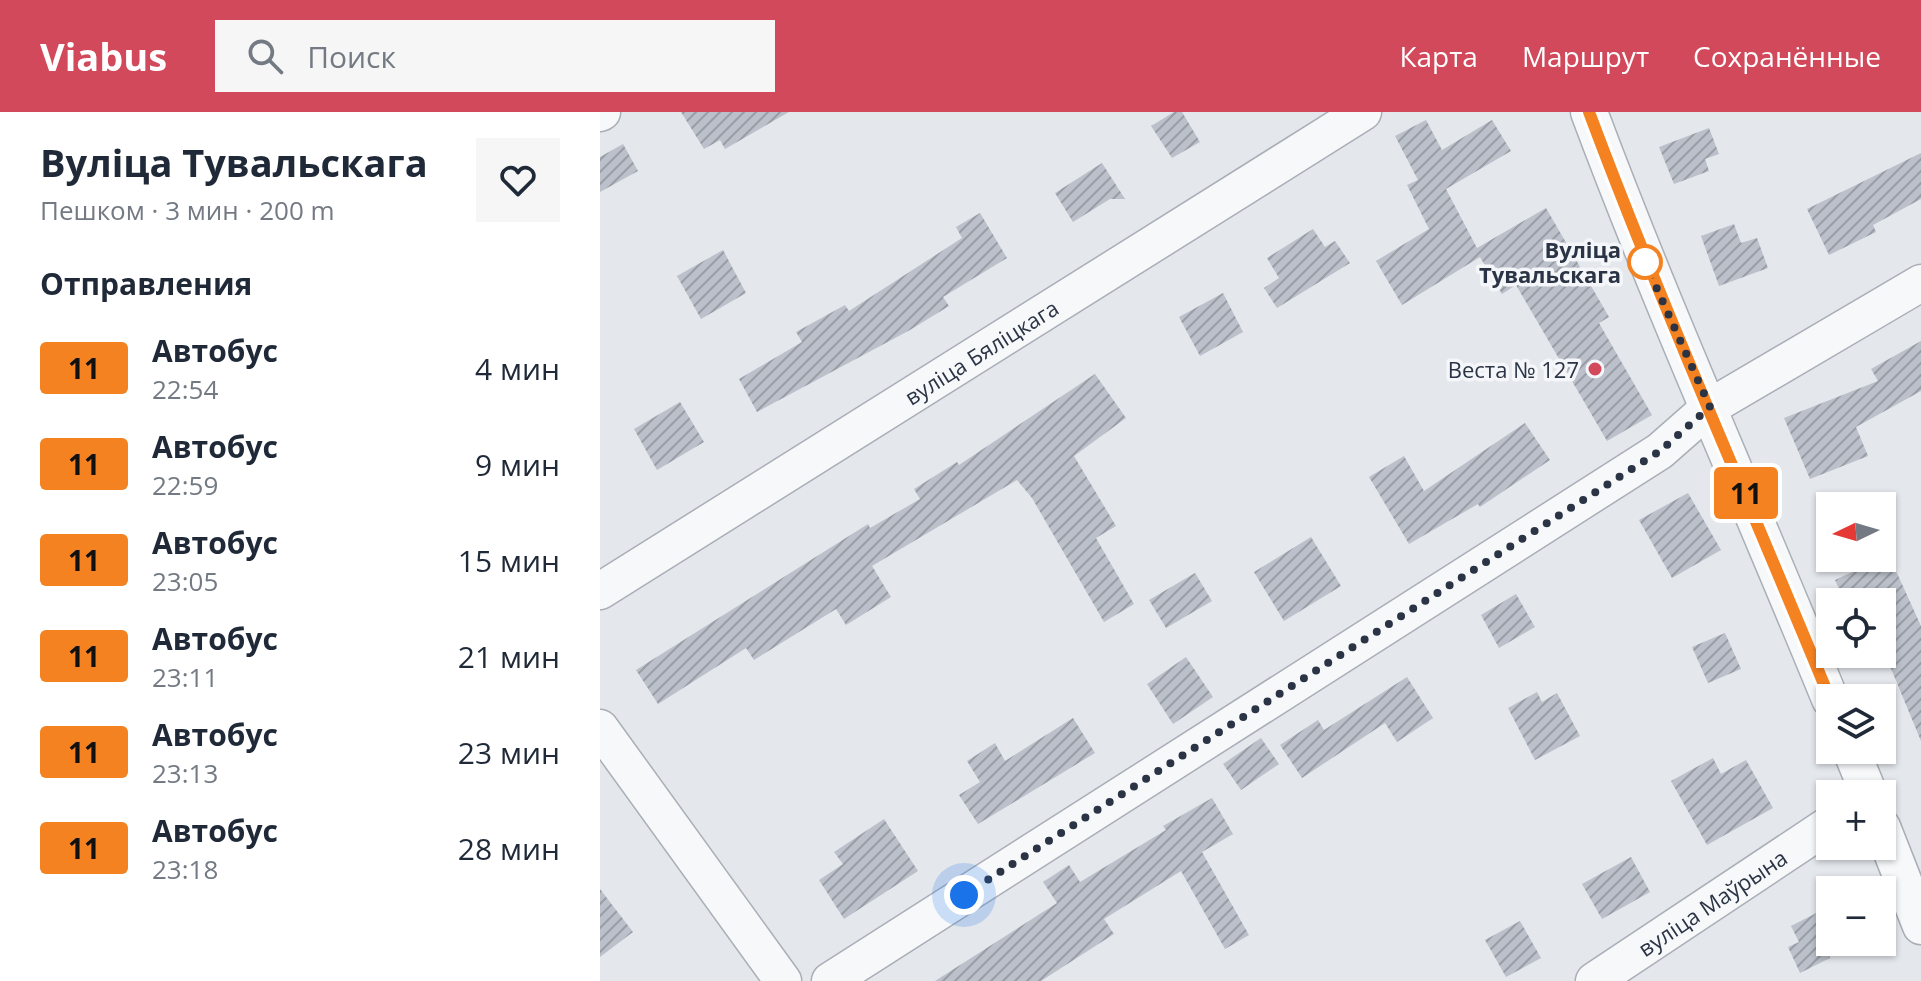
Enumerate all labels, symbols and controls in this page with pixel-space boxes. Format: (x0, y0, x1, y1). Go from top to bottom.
search box (215, 20, 775, 92)
text: Viabus (40, 30, 167, 82)
icon: search (243, 34, 287, 78)
text: Поиск (307, 36, 396, 77)
text: Карта (1399, 37, 1478, 75)
text: Маршрут (1522, 37, 1649, 75)
text: Сохранённые (1693, 37, 1881, 75)
text: Вуліца Тувальскага (40, 136, 428, 188)
button: heart (476, 138, 560, 222)
text: Пешком · 3 мин · 200 m (40, 192, 335, 228)
place label: Вуліца Тувальскага (1479, 234, 1621, 289)
marker: Вуліца Тувальскага (1628, 245, 1662, 279)
text: Отправления (40, 263, 252, 304)
street label: вуліца Бяліцкага (898, 292, 1064, 411)
text: Автобус (152, 330, 278, 371)
text: 4 мин (475, 348, 560, 389)
text: 11 (68, 349, 100, 387)
place label: Веста № 127 (1448, 354, 1579, 384)
marker: Веста № 127 (1586, 360, 1604, 378)
text: 22:54 (152, 371, 218, 407)
text: Автобус (152, 426, 278, 467)
text: 9 мин (475, 444, 560, 485)
text: 11 (68, 445, 100, 483)
text: 22:59 (152, 467, 218, 503)
line badge: 11 (1710, 467, 1782, 519)
text: 11 (1730, 474, 1762, 512)
north arrow (1816, 492, 1896, 572)
map controls (1816, 492, 1896, 956)
text: Автобус (152, 522, 278, 563)
text: 15 мин (458, 540, 560, 581)
text: 11 (68, 541, 100, 579)
text: 23:05 (152, 563, 218, 599)
button: locate (1816, 588, 1896, 668)
text: Автобус (152, 618, 278, 659)
text: 21 мин (458, 636, 560, 677)
text: 11 (68, 637, 100, 675)
text: 23:11 (152, 659, 218, 695)
button: layers (1816, 684, 1896, 764)
text: Автобус (152, 714, 278, 755)
text: 23 мин (458, 732, 560, 773)
text: 11 (68, 733, 100, 771)
text: 23:13 (152, 755, 218, 791)
button: + (1816, 780, 1896, 860)
text: Автобус (152, 810, 278, 851)
text: 28 мин (458, 828, 560, 869)
text: 11 (68, 829, 100, 867)
street label: вуліца Маўрына (1632, 842, 1793, 963)
text: 23:18 (152, 851, 218, 887)
your location (944, 875, 984, 915)
button: − (1816, 876, 1896, 956)

